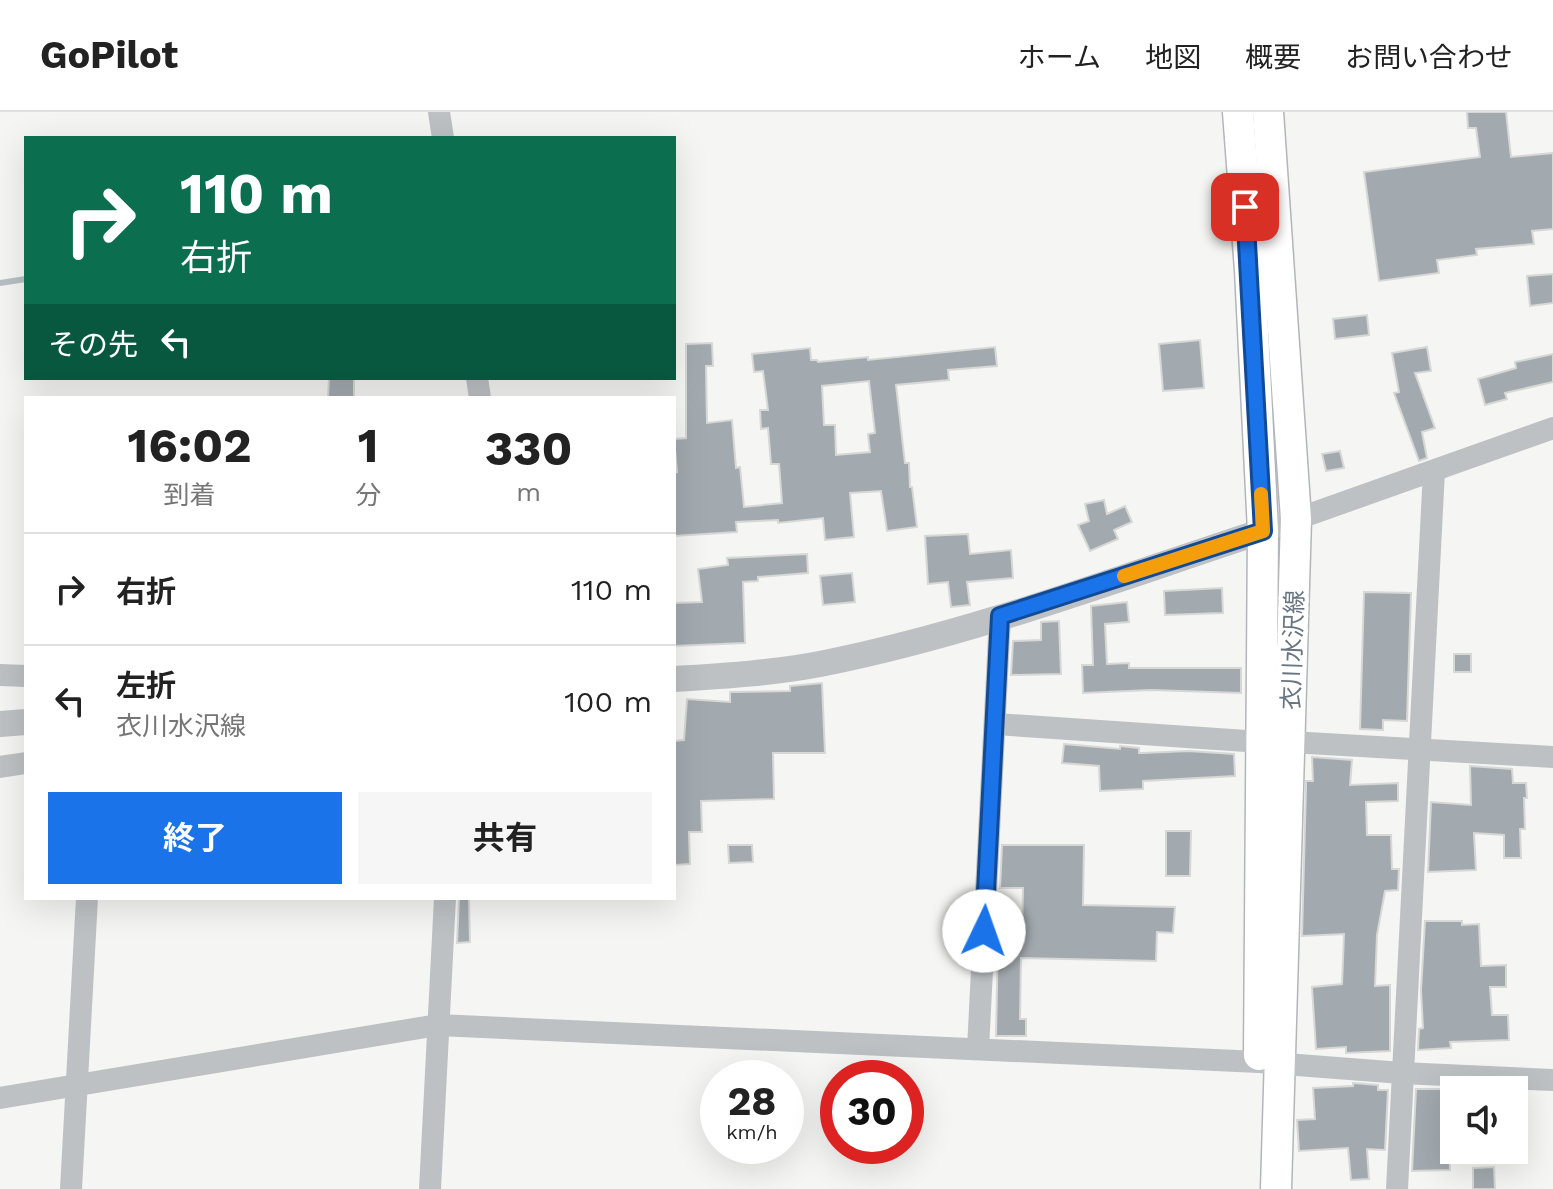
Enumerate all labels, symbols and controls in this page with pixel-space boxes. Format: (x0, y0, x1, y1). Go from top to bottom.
text: GoPilot (40, 33, 178, 77)
text: ホーム (1018, 41, 1101, 74)
text: 地図 (1145, 41, 1201, 74)
text: 概要 (1245, 41, 1301, 74)
text: お問い合わせ (1345, 41, 1513, 74)
text: 110 m (180, 161, 333, 227)
icon: right (48, 168, 152, 272)
pin (1211, 173, 1279, 241)
icon: arrive (1223, 185, 1267, 229)
text: 右折 (180, 237, 252, 279)
icon: left (154, 320, 198, 364)
text: その先 (48, 327, 138, 362)
text: 16:02 (127, 417, 252, 474)
text: 1 (358, 417, 379, 474)
text: 330 (485, 420, 573, 477)
text: m (516, 477, 541, 507)
text: 到着 (164, 480, 216, 510)
text: 分 (355, 480, 381, 510)
icon: right (48, 567, 92, 611)
text: 110 m (571, 572, 652, 607)
text: 右折 (116, 574, 176, 609)
street label: 衣川水沢線 (1277, 590, 1309, 710)
text: 左折 (116, 668, 176, 703)
icon: left (48, 679, 92, 723)
text: 100 m (564, 684, 652, 719)
text: 衣川水沢線 (116, 711, 246, 741)
button: 終了 (48, 792, 342, 884)
button: 共有 (358, 792, 652, 884)
position arrow (942, 889, 1026, 973)
speed limit sign: 30 (820, 1060, 924, 1164)
map controls (1440, 1076, 1528, 1164)
button: sound (1440, 1076, 1528, 1164)
text: 28 (728, 1078, 776, 1125)
text: km/h (726, 1120, 778, 1144)

